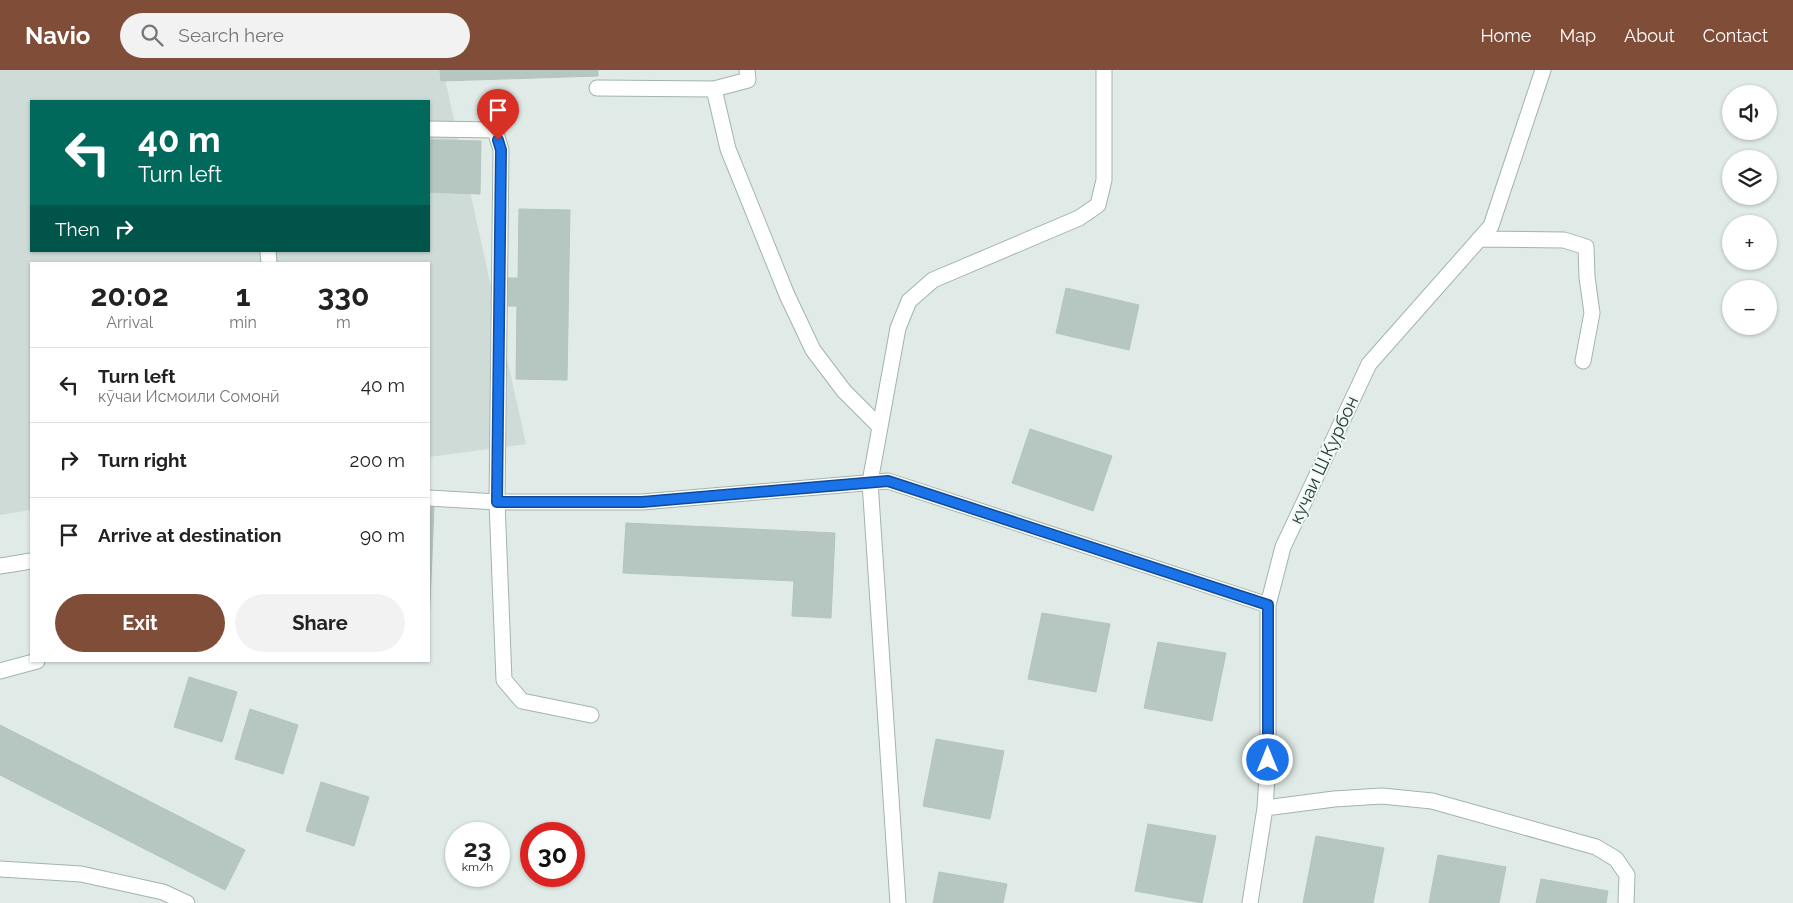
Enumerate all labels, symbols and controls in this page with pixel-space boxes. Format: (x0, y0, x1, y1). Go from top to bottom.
search box (120, 13, 470, 58)
text: Navio (25, 21, 90, 50)
icon: search (138, 21, 166, 49)
text: Search here (178, 24, 284, 46)
text: Home (1480, 25, 1531, 46)
text: Map (1559, 25, 1596, 46)
text: About (1624, 25, 1675, 46)
text: Contact (1703, 25, 1768, 46)
map controls (1722, 85, 1777, 335)
button: sound (1722, 85, 1777, 140)
pin (477, 89, 519, 140)
icon: arrive (484, 96, 512, 124)
text: 40 m (138, 119, 220, 160)
icon: left (55, 120, 120, 185)
button: layers (1722, 150, 1777, 205)
text: Turn left (138, 161, 222, 187)
icon: right (110, 215, 138, 243)
button: + (1722, 215, 1777, 270)
text: Then (55, 218, 100, 240)
text: 20:02 (91, 278, 169, 313)
text: 1 (236, 278, 250, 313)
text: 330 (317, 278, 369, 313)
button: − (1722, 280, 1777, 335)
text: Arrival (106, 313, 153, 332)
text: min (229, 313, 257, 332)
text: m (336, 313, 351, 332)
text: Turn left (98, 365, 175, 387)
icon: left (55, 371, 83, 399)
text: 40 m (361, 374, 405, 396)
text: кӯчаи Исмоили Сомонӣ (98, 387, 280, 406)
street label: кучаи Ш.Қурбон (1285, 393, 1362, 527)
icon: right (55, 446, 83, 474)
text: Turn right (98, 449, 187, 471)
text: 200 m (350, 449, 405, 471)
icon: arrive (55, 521, 83, 549)
text: Arrive at destination (98, 524, 282, 546)
text: 90 m (360, 524, 405, 546)
button: Exit (55, 594, 225, 652)
button: Share (235, 594, 405, 652)
position arrow (1241, 733, 1293, 785)
speed limit sign: 30 (520, 822, 585, 887)
text: 23 (463, 833, 492, 863)
text: km/h (462, 860, 493, 874)

